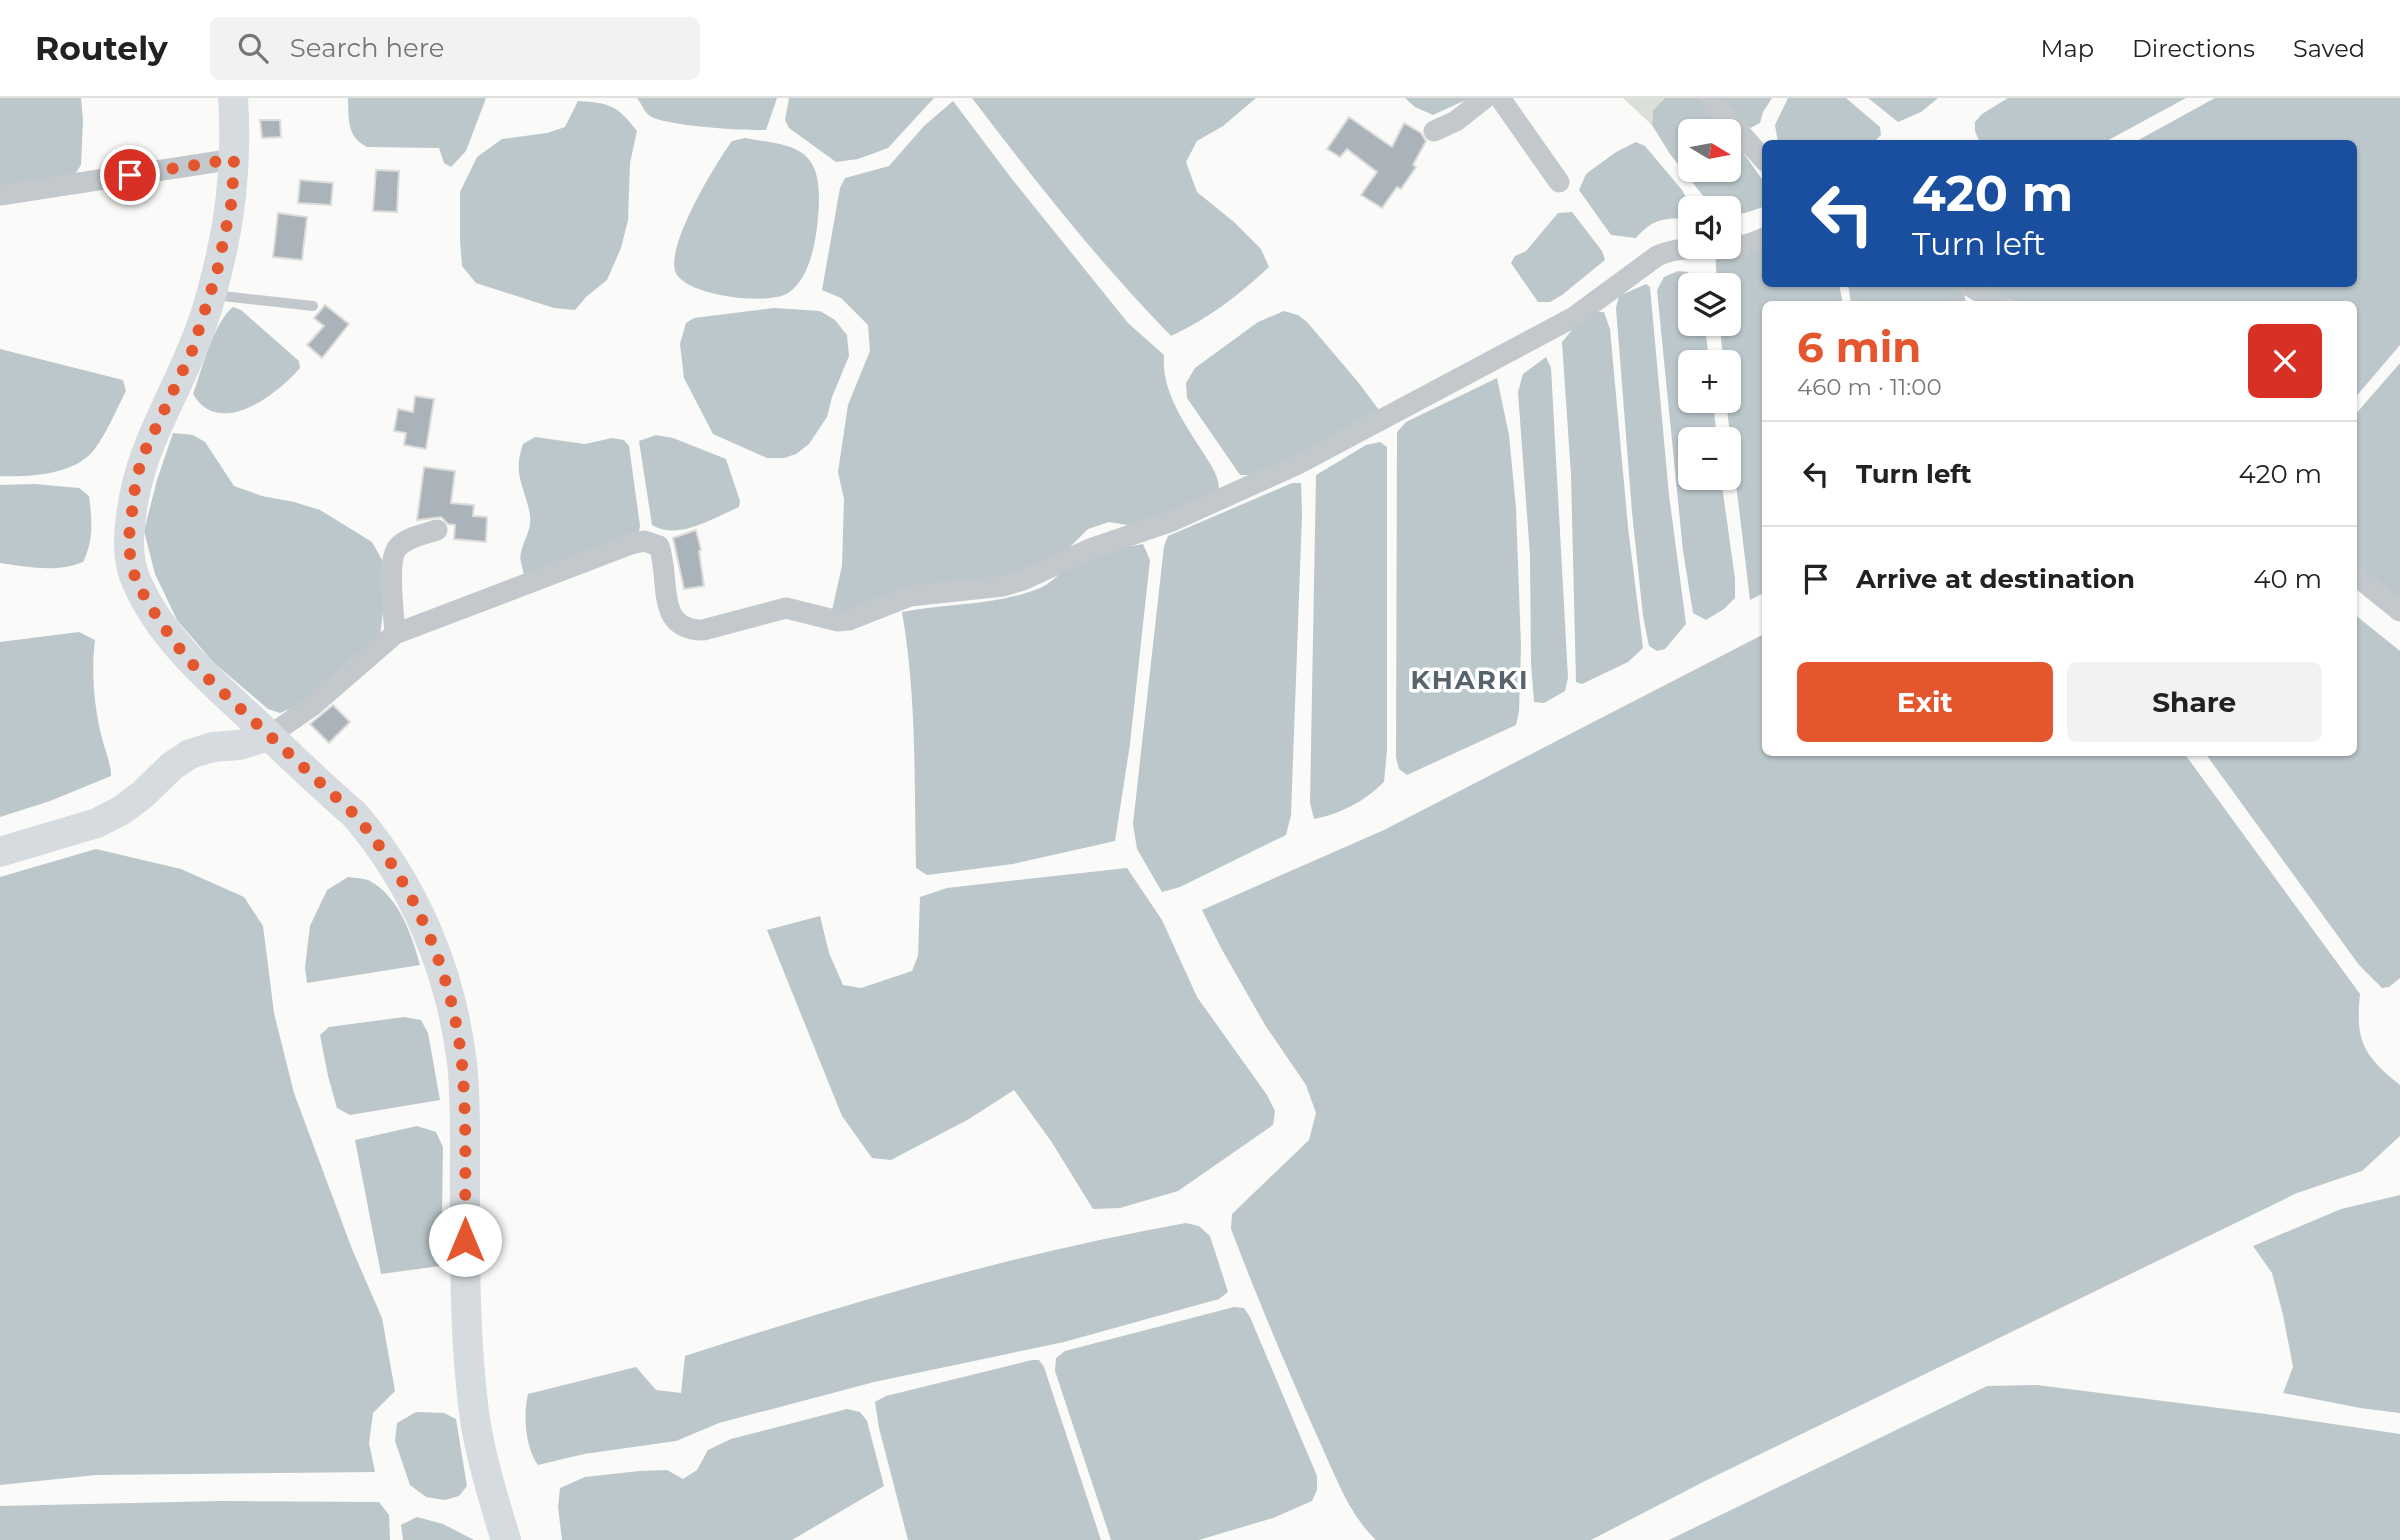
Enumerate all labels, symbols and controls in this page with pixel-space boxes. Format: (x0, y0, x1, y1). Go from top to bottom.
search box (210, 17, 700, 80)
text: Routely (35, 28, 168, 68)
icon: search (234, 29, 272, 67)
text: Search here (290, 32, 445, 64)
text: Map (2041, 34, 2094, 63)
text: Directions (2132, 34, 2255, 63)
text: Saved (2293, 34, 2365, 63)
north arrow (1678, 119, 1741, 182)
map controls (1678, 119, 1741, 490)
pin (100, 145, 160, 205)
icon: arrive (111, 156, 149, 194)
text: 420 m (1912, 164, 2073, 223)
icon: left (1797, 168, 1888, 259)
button: sound (1678, 196, 1741, 259)
text: Turn left (1912, 224, 2046, 263)
button: layers (1678, 273, 1741, 336)
text: 6 min (1797, 321, 1921, 373)
button: close (2248, 324, 2322, 398)
button: + (1678, 350, 1741, 413)
text: 460 m · 11:00 (1797, 373, 1942, 401)
button: − (1678, 427, 1741, 490)
icon: left (1797, 455, 1835, 493)
text: Turn left (1856, 458, 1972, 490)
text: 420 m (2239, 458, 2322, 490)
icon: arrive (1797, 560, 1835, 598)
text: Arrive at destination (1856, 563, 2135, 595)
text: 40 m (2253, 563, 2322, 595)
button: Exit (1797, 662, 2053, 742)
button: Share (2067, 662, 2322, 742)
district label: KHARKI (1410, 664, 1530, 696)
position arrow (428, 1203, 502, 1277)

